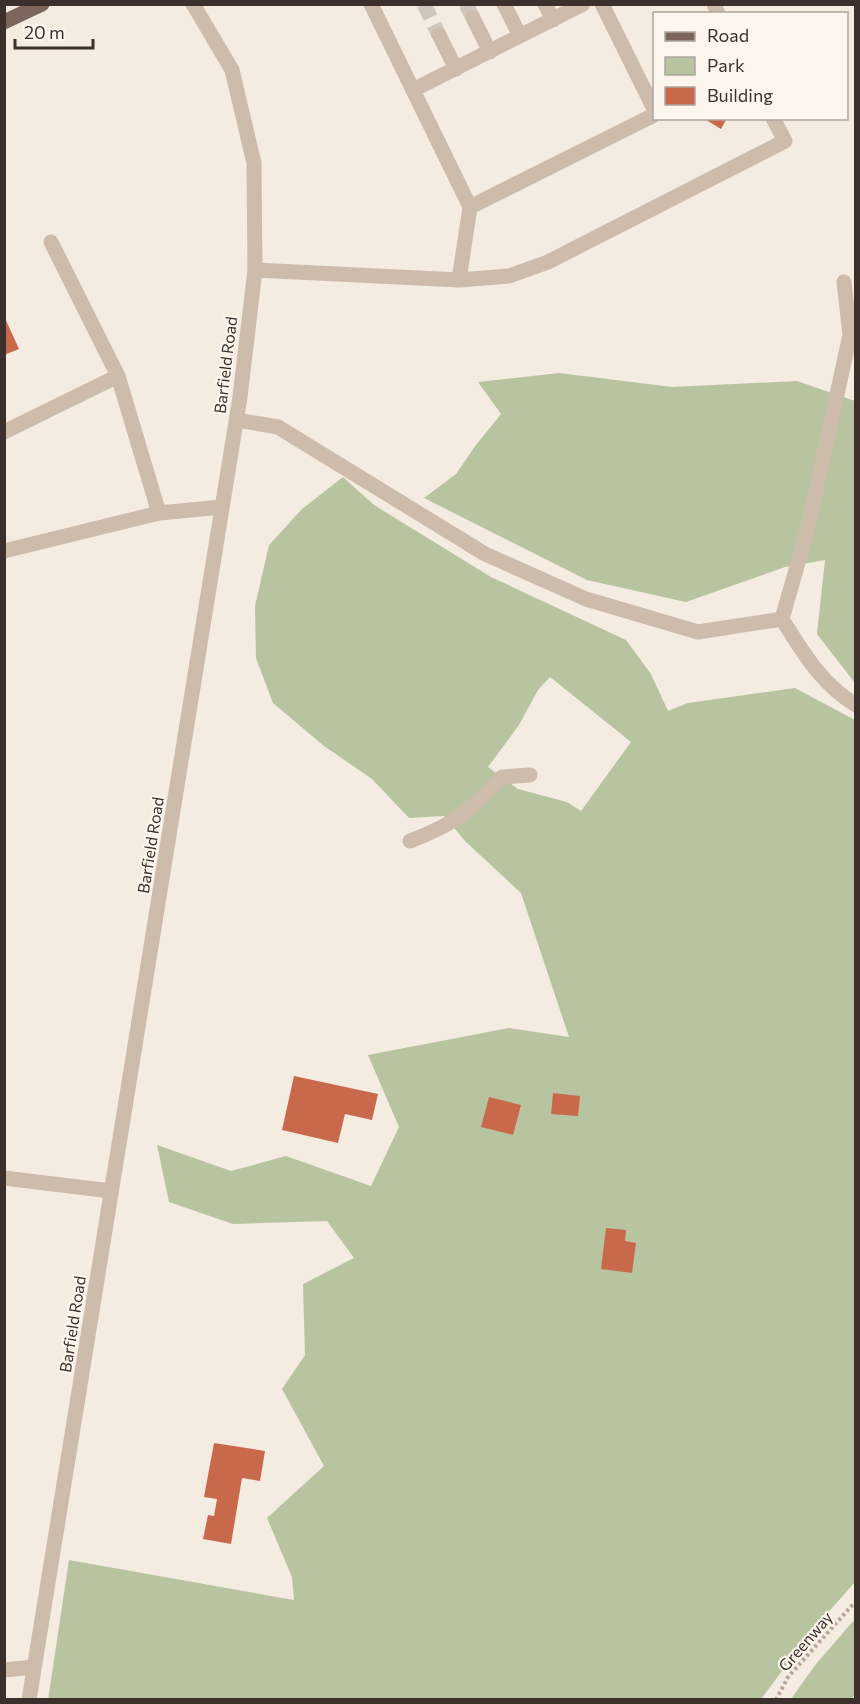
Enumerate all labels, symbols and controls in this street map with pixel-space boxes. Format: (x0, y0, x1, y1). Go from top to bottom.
scale bar (15, 12, 93, 50)
legend (653, 12, 848, 120)
text: 20 m (24, 21, 65, 43)
text: Road (707, 24, 749, 46)
text: Park (707, 54, 745, 76)
text: Building (707, 84, 773, 106)
street label: Barfield Road (210, 315, 240, 415)
street label: Barfield Road (133, 795, 167, 895)
street label: Barfield Road (55, 1274, 89, 1374)
street label: Greenway (774, 1607, 836, 1675)

